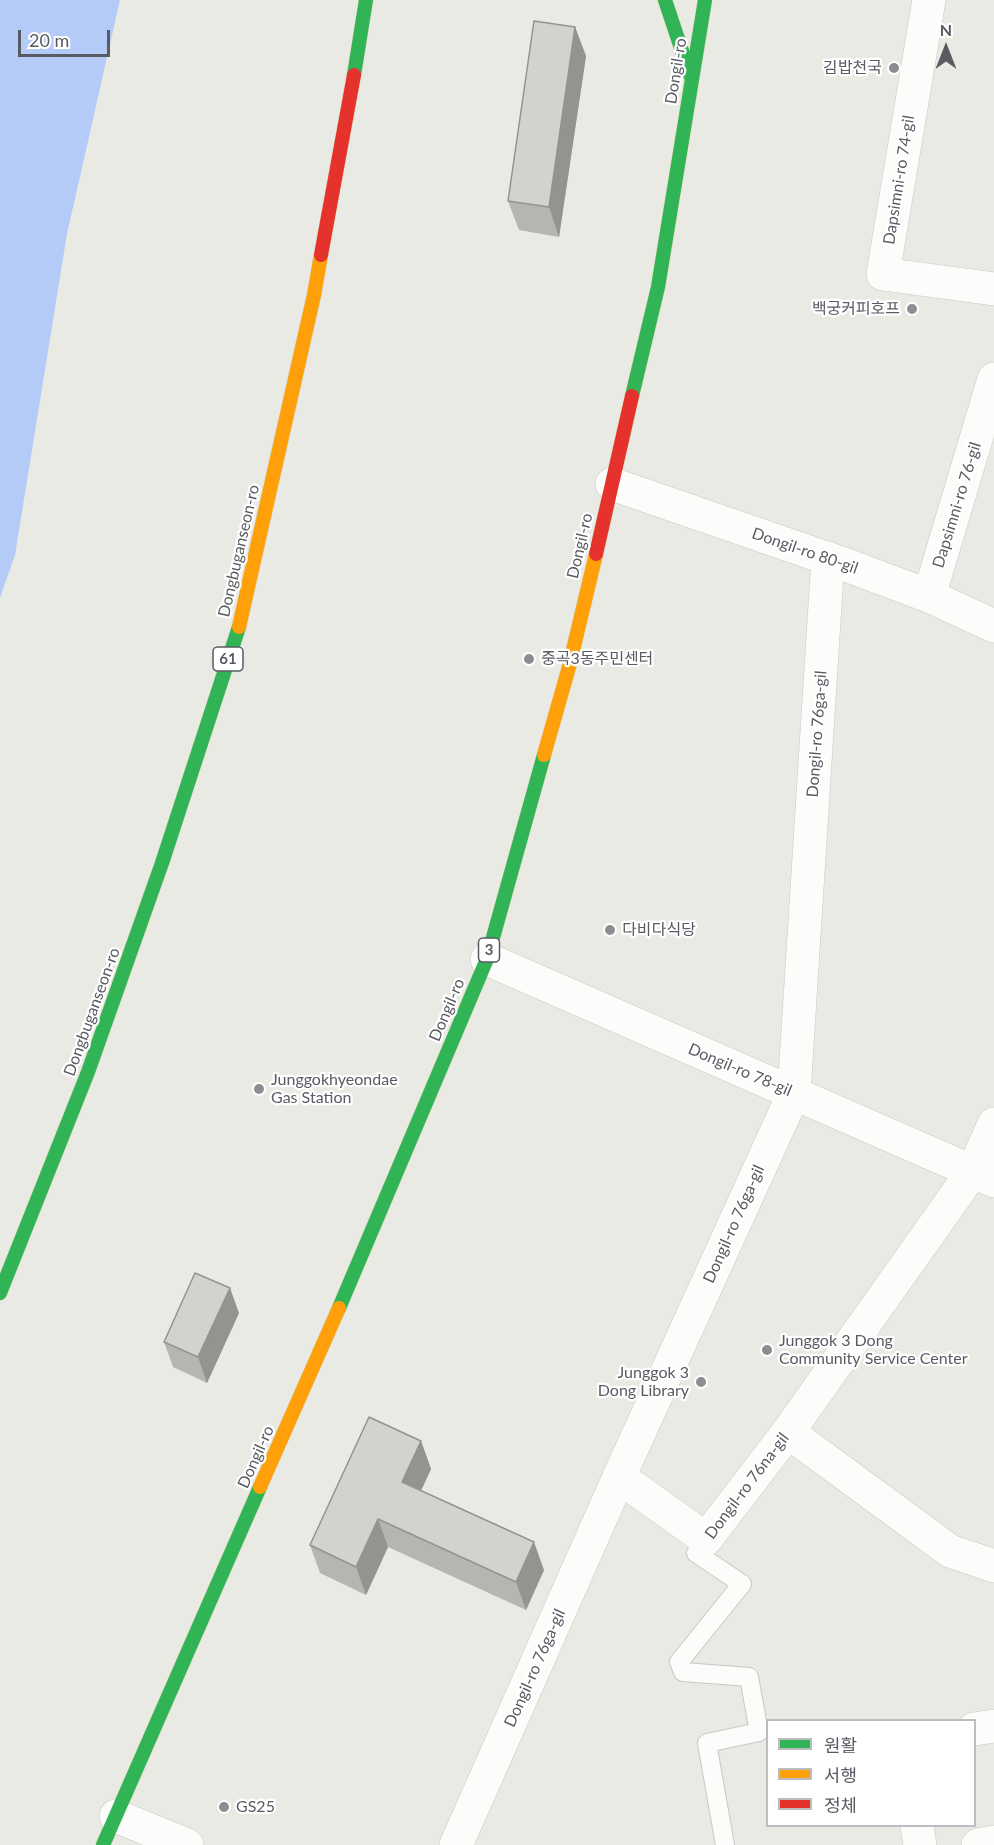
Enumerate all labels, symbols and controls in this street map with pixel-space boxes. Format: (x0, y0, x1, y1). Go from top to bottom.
scale bar (21, 18, 112, 56)
north arrow (916, 18, 976, 78)
text: N (940, 20, 952, 39)
text: 20 m (29, 29, 69, 51)
street label: Dongil-ro (661, 37, 691, 105)
place label: 김밥천국 (823, 58, 882, 78)
marker: 김밥천국 (887, 61, 901, 75)
street label: Dapsimni-ro 74-gil (879, 114, 919, 246)
place label: 백궁커피호프 (812, 299, 900, 319)
marker: 백궁커피호프 (905, 302, 919, 316)
street label: Dapsimni-ro 76-gil (929, 440, 985, 570)
street label: Dongbuganseon-ro (214, 483, 264, 619)
street label: Dongil-ro (563, 511, 597, 581)
street label: Dongil-ro 80-gil (749, 524, 861, 578)
road number: 61 (213, 647, 243, 671)
place label: 중곡3동주민센터 (541, 649, 653, 669)
marker: 중곡3동주민센터 (522, 652, 536, 666)
street label: Dongil-ro 76ga-gil (803, 670, 831, 798)
place label: 다비다식당 (622, 920, 696, 940)
marker: 다비다식당 (603, 923, 617, 937)
road number: 3 (478, 938, 500, 962)
street label: Dongbuganseon-ro (60, 945, 124, 1079)
street label: Dongil-ro (425, 976, 469, 1044)
street label: Dongil-ro 78-gil (685, 1039, 795, 1101)
place label: Junggokhyeondae Gas Station (271, 1070, 398, 1108)
marker: Junggokhyeondae Gas Station (252, 1082, 266, 1096)
street label: Dongil-ro 76ga-gil (699, 1162, 769, 1286)
place label: Junggok 3 Dong Community Service Center (779, 1331, 967, 1369)
marker: Junggok 3 Dong Community Service Center (760, 1343, 774, 1357)
place label: Junggok 3 Dong Library (598, 1363, 689, 1401)
marker: Junggok 3 Dong Library (694, 1375, 708, 1389)
street label: Dongil-ro (234, 1423, 278, 1491)
street label: Dongil-ro 76na-gil (701, 1429, 793, 1543)
street label: Dongil-ro 76ga-gil (500, 1606, 570, 1730)
legend (766, 1719, 976, 1827)
text: 원활 (824, 1734, 857, 1756)
text: 서행 (824, 1764, 857, 1786)
text: 정체 (824, 1794, 857, 1816)
place label: GS25 (236, 1797, 275, 1817)
marker: GS25 (217, 1800, 231, 1814)

